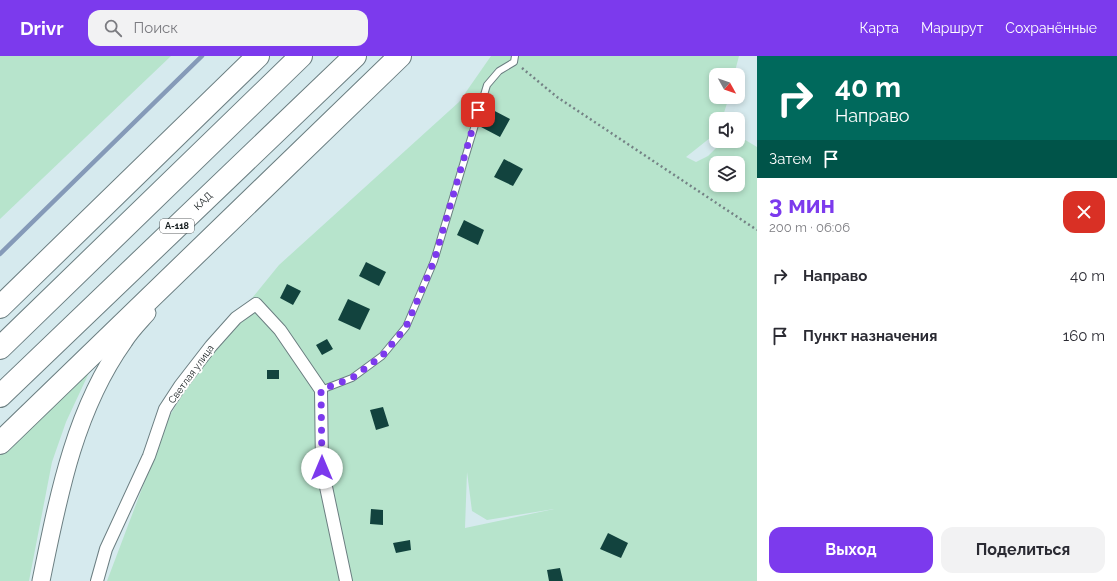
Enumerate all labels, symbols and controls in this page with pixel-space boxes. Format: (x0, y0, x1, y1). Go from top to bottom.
search box (88, 10, 368, 46)
text: Drivr (20, 17, 64, 39)
icon: search (102, 17, 124, 39)
text: Поиск (134, 19, 178, 37)
text: Карта (860, 20, 899, 36)
text: Маршрут (921, 20, 983, 36)
text: Сохранённые (1005, 20, 1097, 36)
north arrow (709, 68, 745, 104)
map controls (709, 68, 745, 192)
text: 40 m (835, 71, 901, 104)
icon: right (769, 72, 821, 124)
pin (461, 93, 495, 127)
icon: arrive (467, 99, 489, 121)
text: Направо (835, 105, 909, 126)
button: sound (709, 112, 745, 148)
icon: arrive (820, 148, 842, 170)
text: Затем (769, 150, 812, 168)
button: layers (709, 156, 745, 192)
street label: КАД (192, 190, 215, 212)
text: 3 мин (769, 190, 835, 219)
button: close (1063, 191, 1105, 233)
road number: А-118 (160, 219, 194, 233)
text: 200 m · 06:06 (769, 220, 850, 235)
icon: right (769, 265, 791, 287)
text: Направо (803, 267, 867, 285)
text: 40 m (1070, 267, 1105, 285)
icon: arrive (769, 325, 791, 347)
text: Пункт назначения (803, 327, 937, 345)
text: 160 m (1063, 327, 1105, 345)
street label: Светлая улица (166, 343, 216, 405)
position arrow (301, 447, 343, 489)
button: Выход (769, 527, 933, 573)
button: Поделиться (941, 527, 1105, 573)

